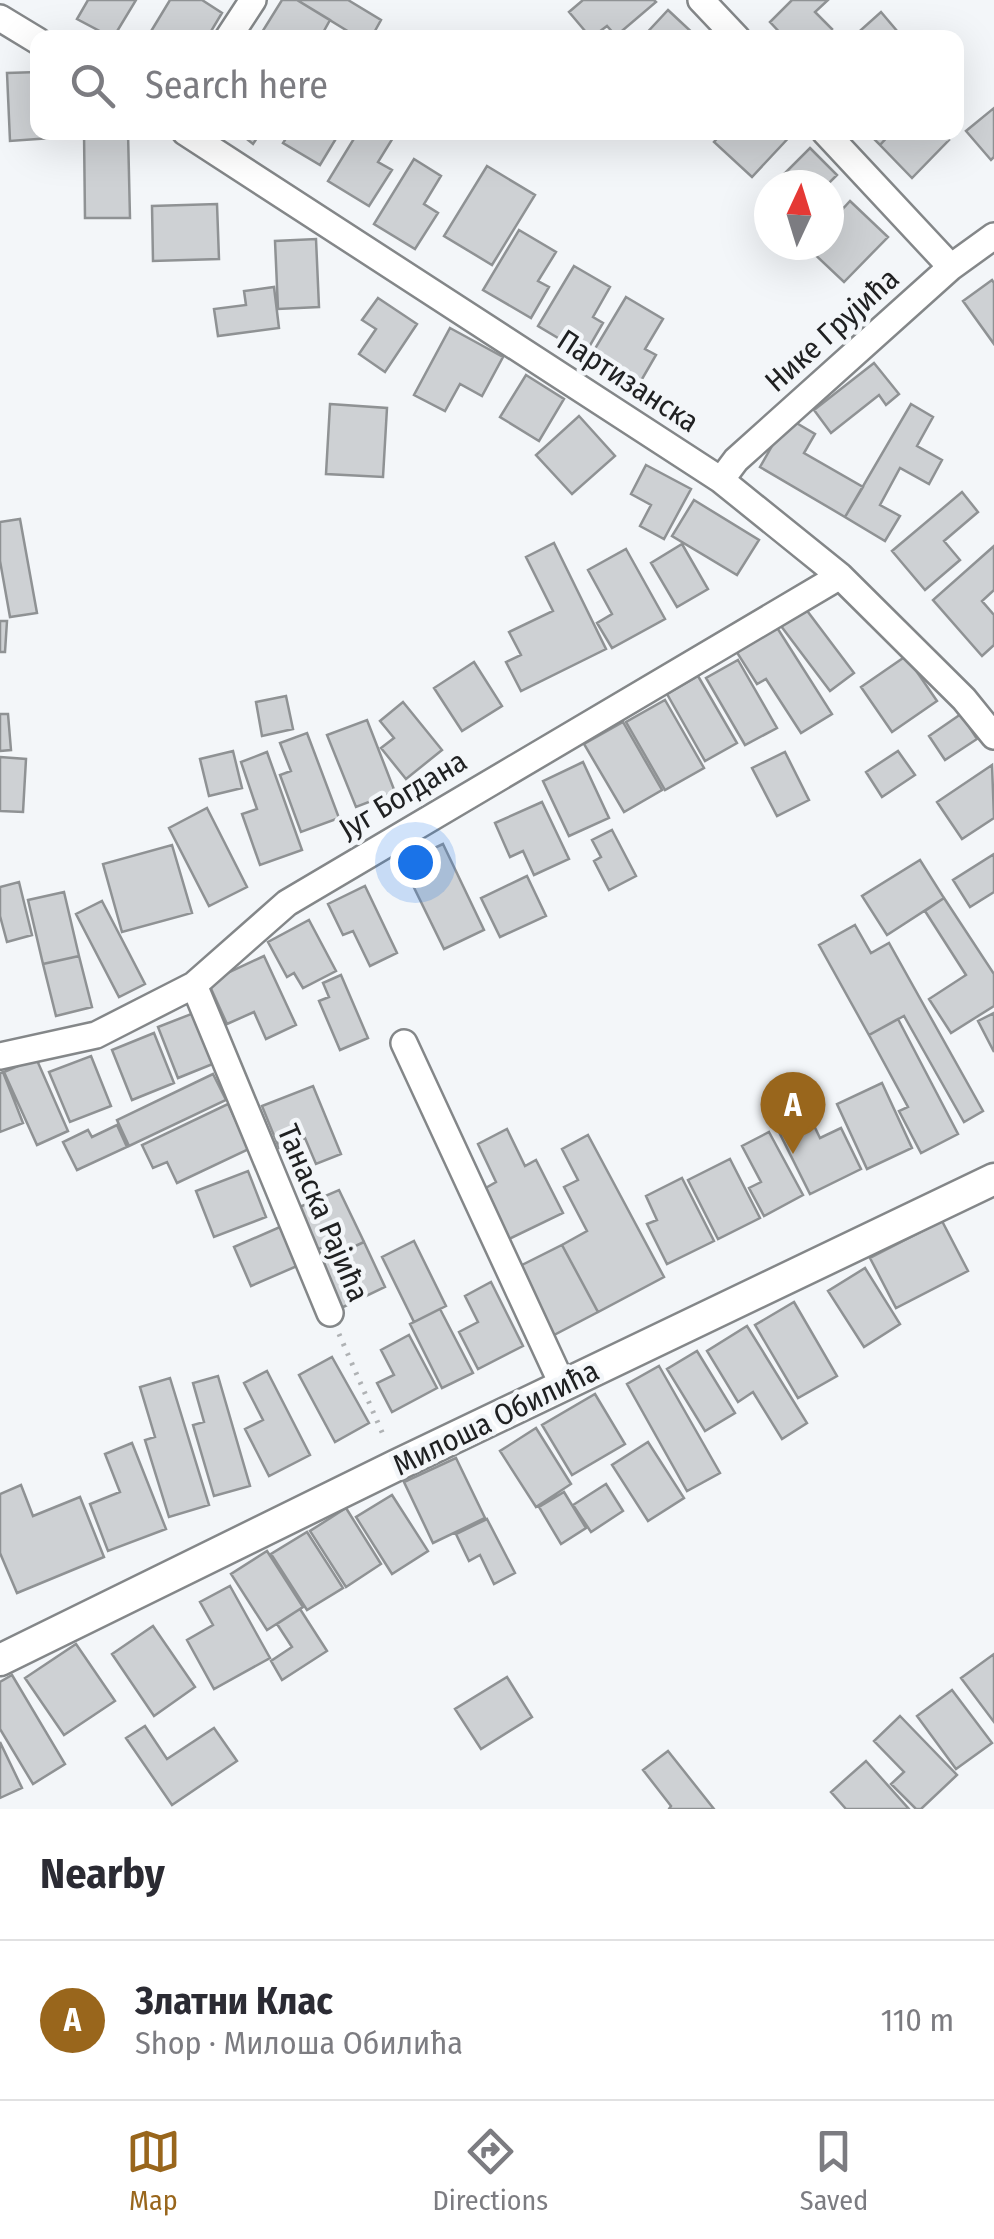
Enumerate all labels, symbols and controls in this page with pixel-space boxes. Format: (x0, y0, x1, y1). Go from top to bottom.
search box (30, 30, 964, 140)
icon: search (65, 58, 120, 113)
text: Search here (145, 62, 328, 108)
north arrow (754, 170, 844, 260)
street label: Нике Грујића (758, 261, 906, 399)
street label: Партизанска (551, 322, 705, 440)
street label: Југ Богдана (333, 743, 473, 847)
your location (390, 837, 441, 888)
pin: A (760, 1072, 826, 1154)
street label: Танаска Рајића (270, 1119, 376, 1307)
street label: Милоша Обилића (387, 1353, 605, 1483)
text: Nearby (40, 1849, 165, 1899)
text: Златни Клас (135, 1978, 333, 2024)
text: A (64, 2001, 81, 2039)
text: 110 m (881, 2001, 954, 2039)
text: Shop · Милоша Обилића (135, 2024, 463, 2062)
tab: Map (126, 2124, 181, 2217)
tab: Directions (432, 2124, 548, 2217)
tab: Saved (800, 2124, 868, 2217)

